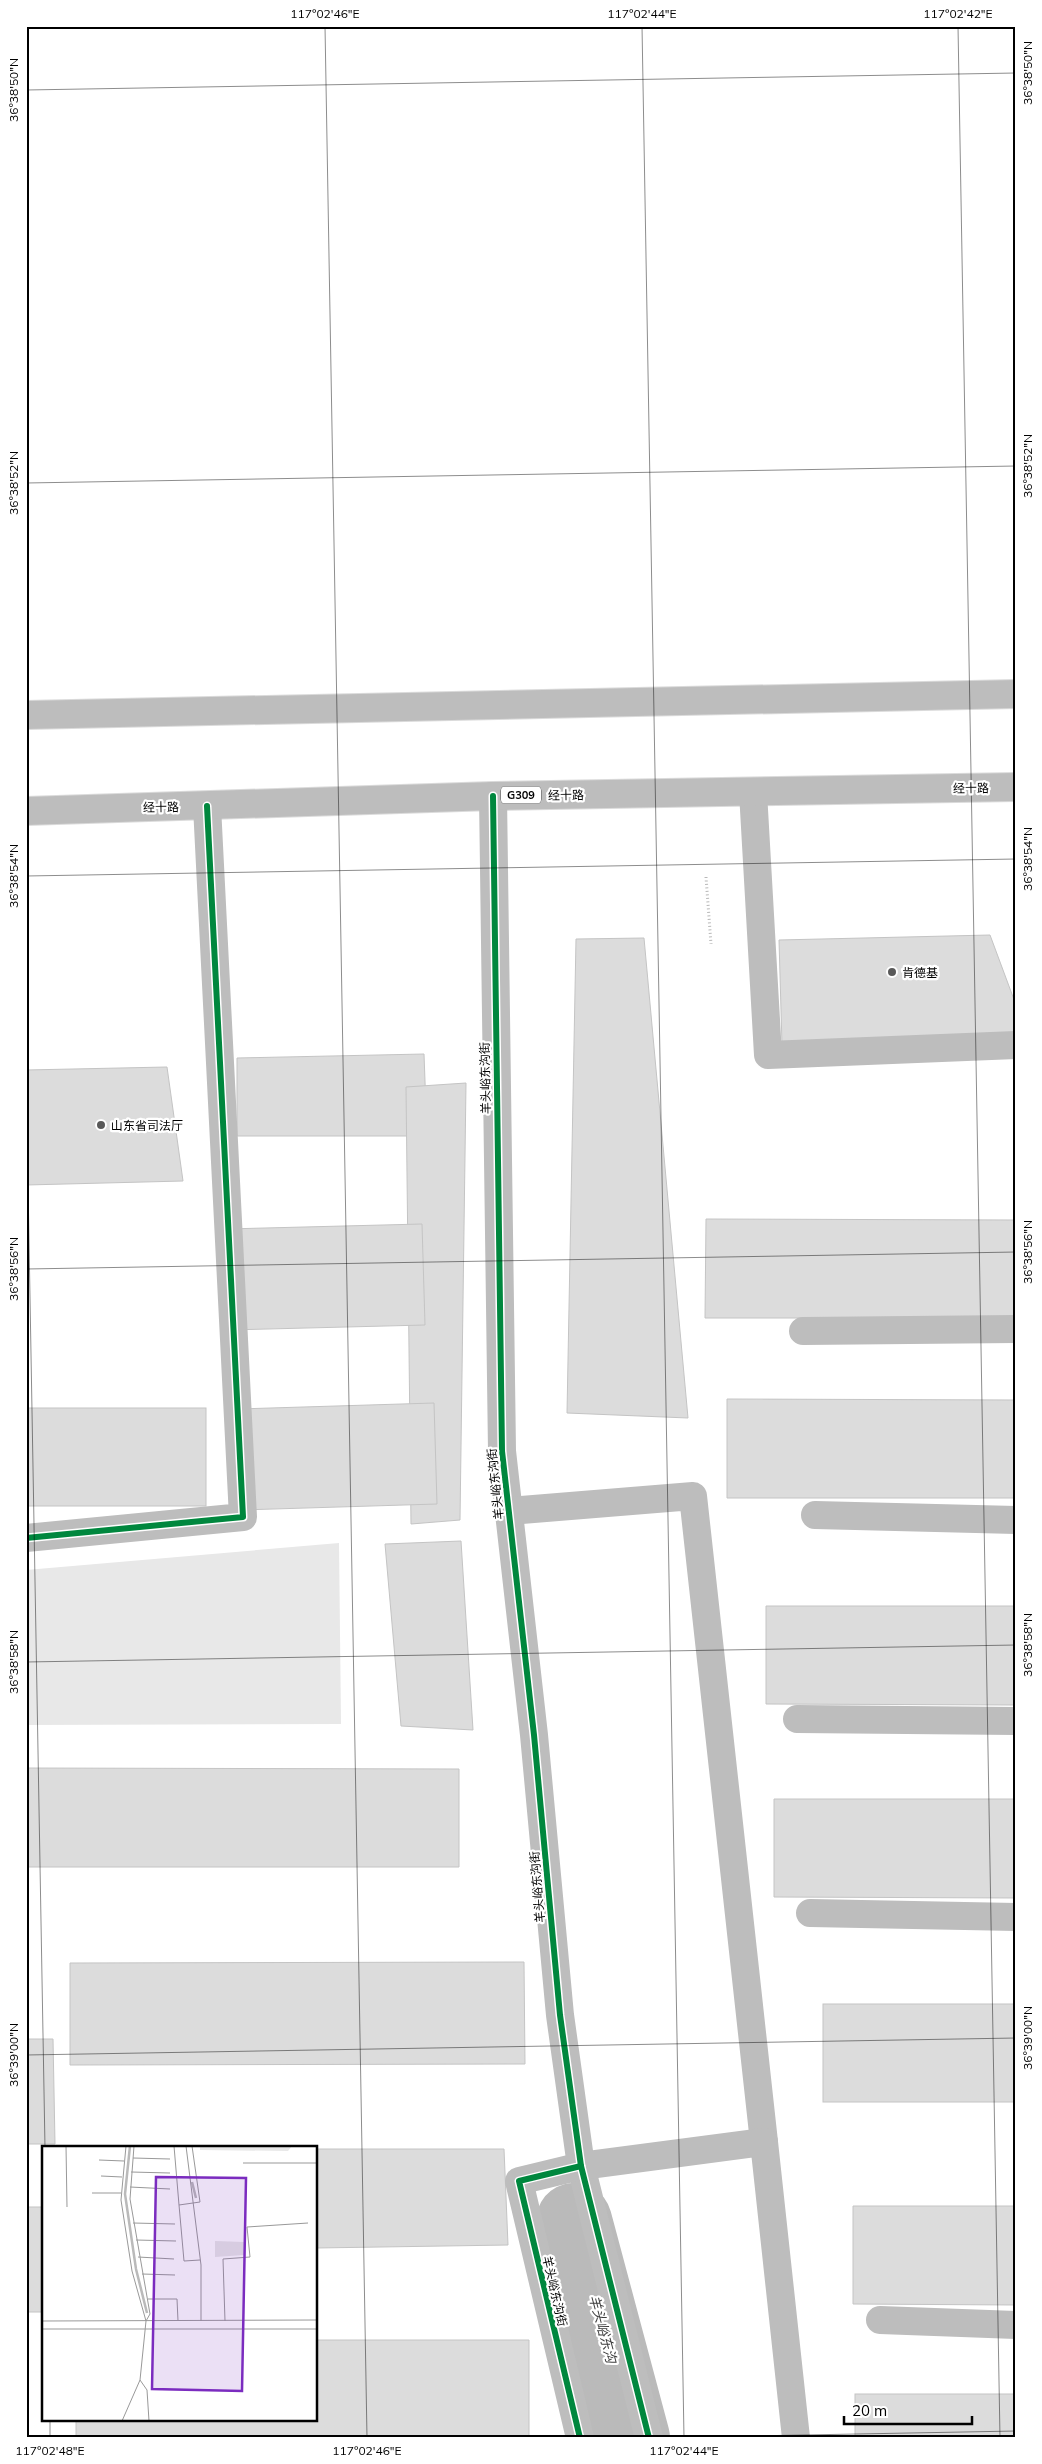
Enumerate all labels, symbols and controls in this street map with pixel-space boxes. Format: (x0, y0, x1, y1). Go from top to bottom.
text: 117°02'46"E (290, 6, 360, 21)
text: 117°02'44"E (607, 6, 677, 21)
text: 117°02'42"E (923, 6, 993, 21)
text: 36°38'50"N (1020, 41, 1035, 105)
text: 36°38'50"N (6, 58, 21, 122)
text: 36°38'52"N (1020, 434, 1035, 498)
text: 36°38'52"N (6, 451, 21, 515)
street label: 经十路 (953, 780, 989, 796)
road number: G309 (501, 786, 541, 804)
street label: 经十路 (548, 787, 584, 803)
street label: 经十路 (143, 799, 179, 815)
text: 36°38'54"N (1020, 827, 1035, 891)
text: 36°38'54"N (6, 844, 21, 908)
place label: 肯德基 (902, 965, 938, 980)
marker: 肯德基 (886, 966, 898, 978)
street label: 羊头峪东沟街 (477, 1042, 493, 1114)
place label: 山东省司法厅 (111, 1118, 183, 1133)
marker: 山东省司法厅 (95, 1119, 107, 1131)
text: 36°38'56"N (1020, 1220, 1035, 1284)
text: 36°38'56"N (6, 1237, 21, 1301)
street label: 羊头峪东沟街 (484, 1447, 506, 1521)
text: 36°38'58"N (1020, 1613, 1035, 1677)
text: 36°38'58"N (6, 1630, 21, 1694)
street label: 羊头峪东沟街 (526, 1850, 548, 1924)
text: 36°39'00"N (1020, 2006, 1035, 2070)
text: 36°39'00"N (6, 2023, 21, 2087)
inset map (42, 2146, 318, 2422)
street label: 羊头峪东沟街 (540, 2254, 570, 2328)
water label: 羊头峪东沟 (585, 2293, 621, 2367)
scale bar (844, 2394, 972, 2426)
text: 20 m (852, 2401, 887, 2420)
text: 117°02'48"E (15, 2443, 85, 2458)
text: 117°02'46"E (332, 2443, 402, 2458)
text: 117°02'44"E (649, 2443, 719, 2458)

